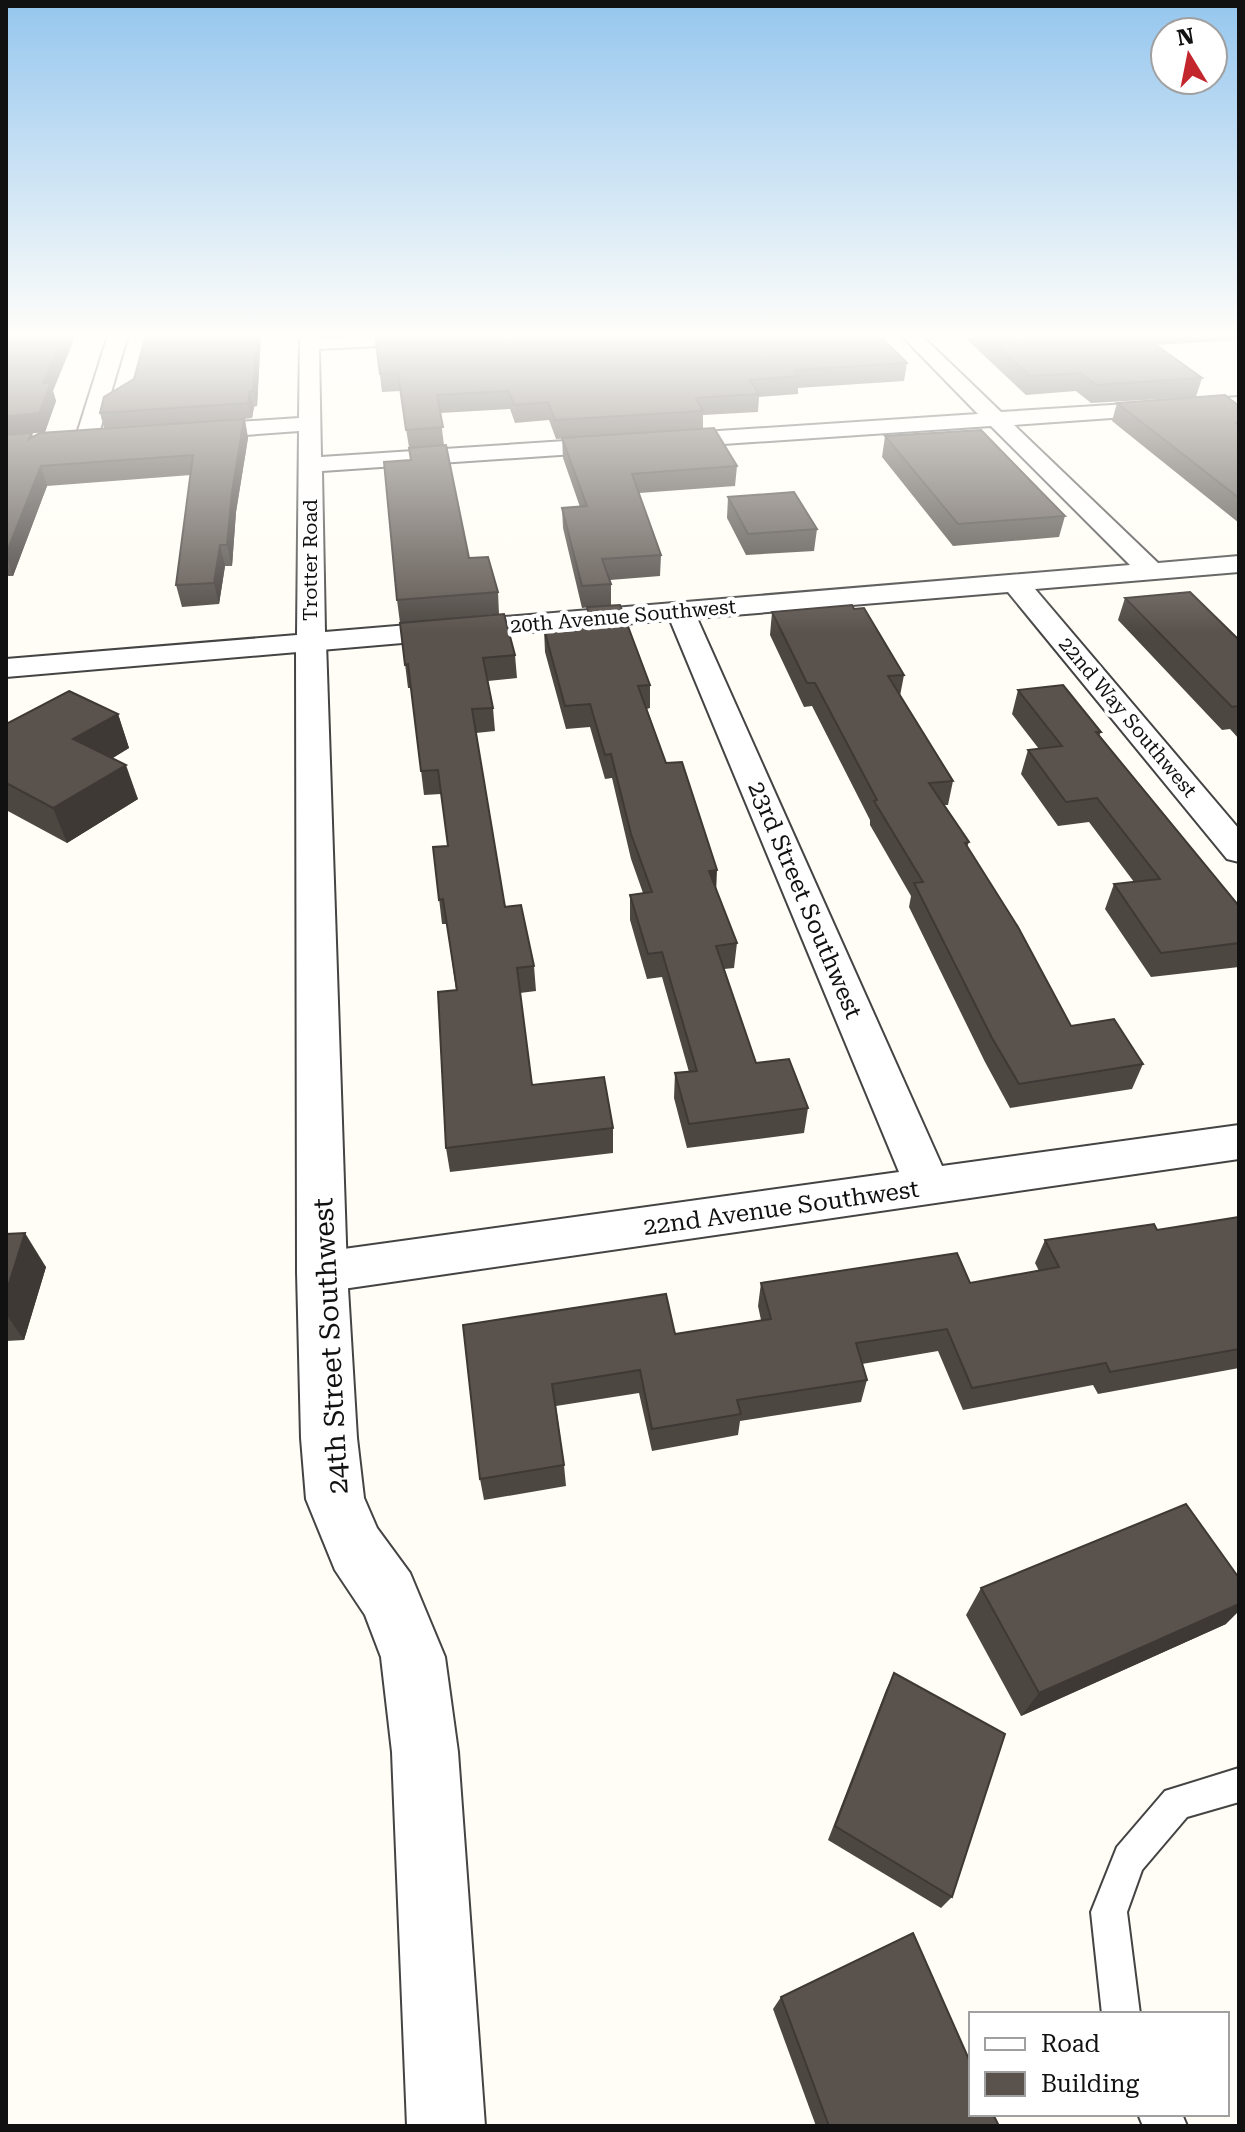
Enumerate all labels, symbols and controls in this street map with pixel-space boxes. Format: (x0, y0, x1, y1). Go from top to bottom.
north arrow (1149, 16, 1229, 96)
text: N (1175, 23, 1196, 51)
street label: Trotter Road (298, 499, 322, 621)
street label: 20th Avenue Southwest (509, 594, 737, 638)
street label: 22nd Way Southwest (1054, 632, 1202, 802)
street label: 23rd Street Southwest (742, 777, 868, 1023)
street label: 22nd Avenue Southwest (641, 1175, 921, 1241)
street label: 24th Street Southwest (306, 1197, 355, 1495)
legend (969, 2012, 1229, 2116)
text: Road (1041, 2030, 1100, 2058)
text: Building (1041, 2070, 1139, 2098)

